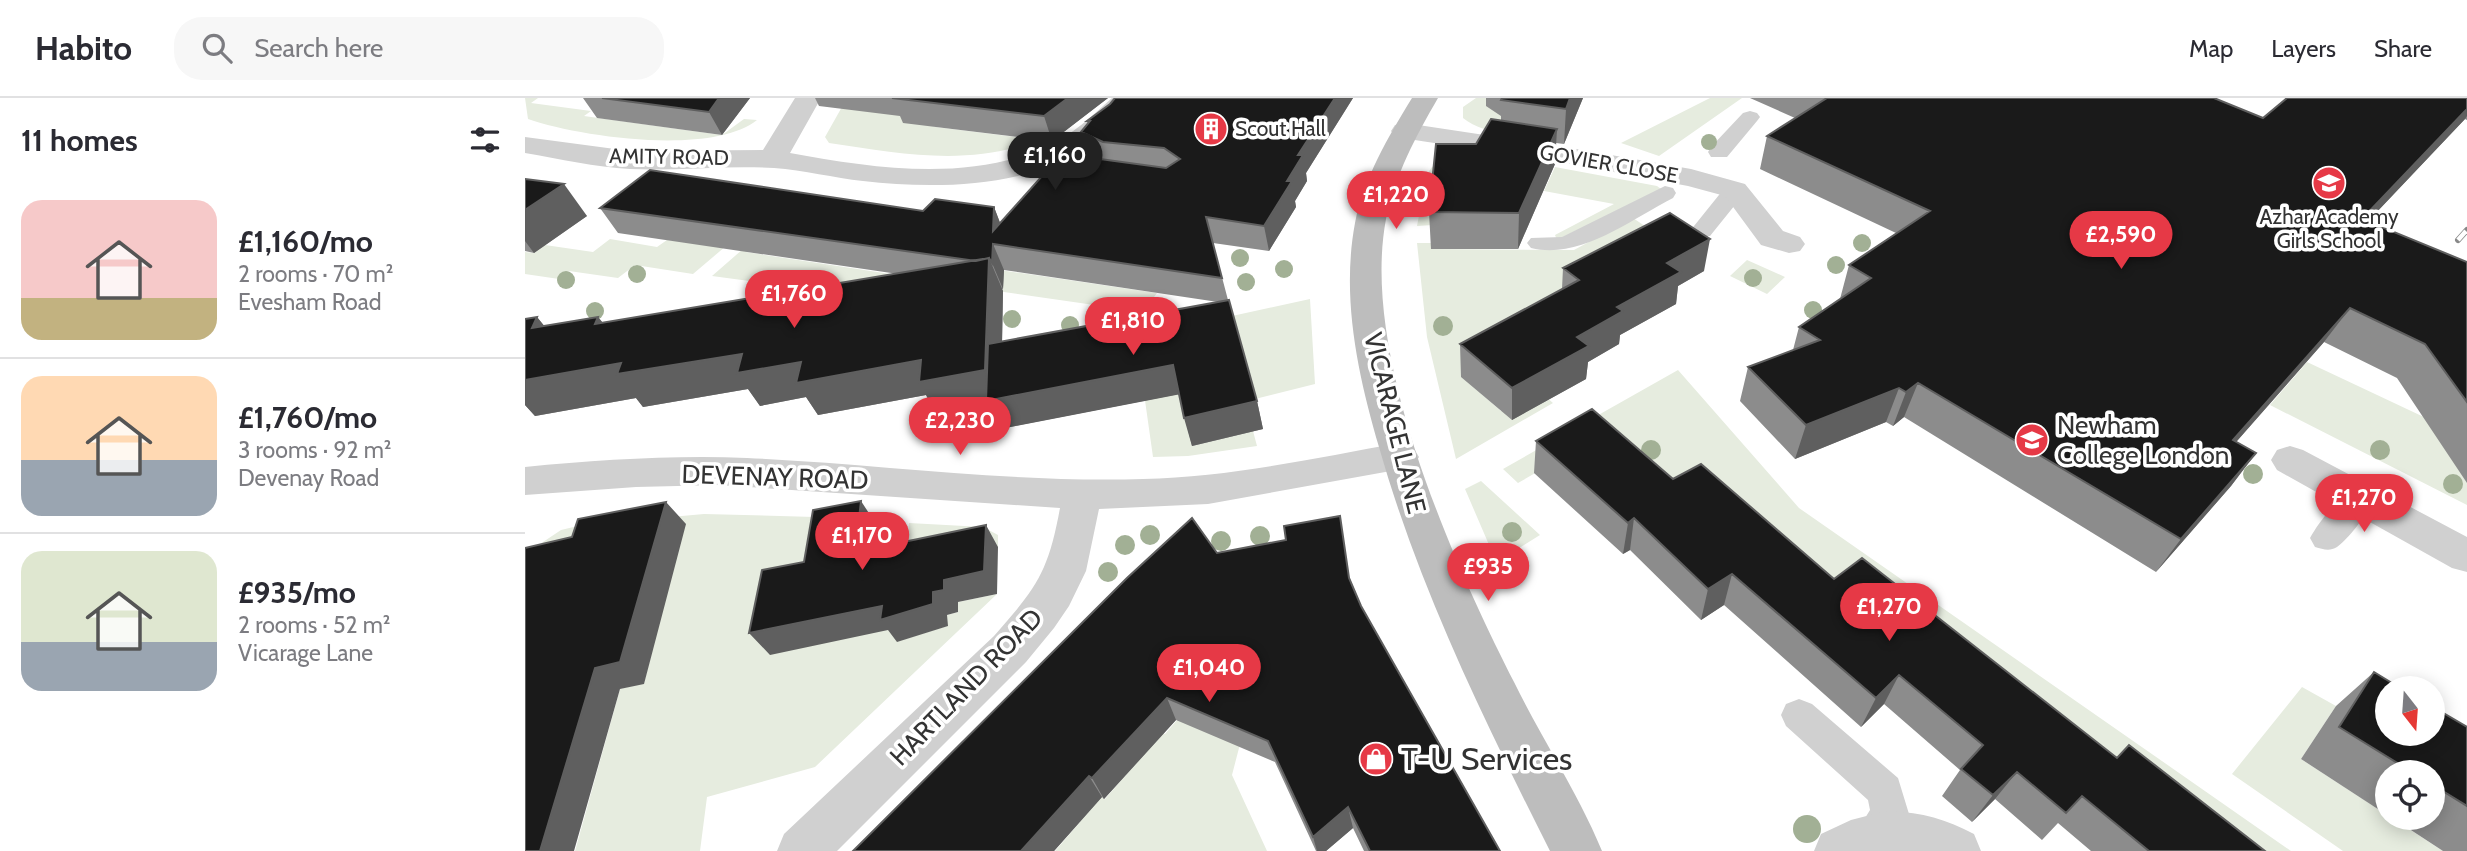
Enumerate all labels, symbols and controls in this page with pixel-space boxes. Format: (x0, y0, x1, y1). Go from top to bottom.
search box (174, 17, 664, 80)
text: Habito (35, 28, 132, 68)
icon: search (198, 29, 236, 67)
text: Search here (254, 32, 383, 64)
text: Map (2189, 34, 2233, 63)
text: Layers (2271, 34, 2336, 63)
text: Share (2374, 34, 2432, 63)
building icon: Scout Hall (1192, 110, 1230, 148)
place label: Scout Hall (1235, 116, 1326, 141)
icon: filters (466, 121, 504, 159)
text: 11 homes (21, 122, 138, 159)
pin: £1,160 (998, 132, 1112, 192)
street label: GOVIER CLOSE (1538, 139, 1680, 188)
text: £1,160 (1023, 141, 1087, 169)
street label: AMITY ROAD (609, 143, 729, 170)
school or university icon: Azhar Academy Girls School (2310, 164, 2348, 202)
pin: £1,220 (1339, 172, 1453, 231)
text: £1,220 (1363, 180, 1429, 208)
place label: Azhar Academy Girls School (2259, 204, 2399, 253)
pin: £2,590 (2064, 212, 2178, 271)
text: £2,590 (2086, 220, 2156, 248)
text: £1,160/mo (238, 223, 373, 260)
icon: home (77, 228, 161, 312)
text: 2 rooms · 70 m² (238, 260, 393, 288)
pin: £1,760 (737, 271, 851, 330)
text: £1,760 (761, 279, 827, 307)
text: Evesham Road (238, 288, 382, 316)
pin: £1,810 (1076, 298, 1190, 357)
text: £1,810 (1101, 306, 1165, 334)
street label: VICARAGE LANE (1357, 329, 1433, 517)
pin: £2,230 (903, 398, 1017, 457)
text: £1,760/mo (238, 399, 377, 436)
icon: home (77, 404, 161, 488)
text: £2,230 (925, 406, 995, 434)
place label: Newham College London (2057, 409, 2229, 471)
school or university icon: Newham College London (2013, 421, 2051, 459)
text: 3 rooms · 92 m² (238, 436, 392, 464)
street label: DEVENAY ROAD (681, 458, 869, 496)
text: Devenay Road (238, 464, 379, 492)
pin: £1,270 (2307, 474, 2421, 534)
text: £1,270 (2331, 483, 2397, 511)
pin: £1,170 (805, 512, 919, 572)
text: £1,170 (831, 521, 893, 549)
pin: £935 (1447, 544, 1529, 603)
text: £935 (1463, 552, 1513, 580)
text: £935/mo (238, 574, 356, 611)
icon: home (77, 579, 161, 663)
pin: £1,270 (1832, 584, 1946, 643)
text: £1,270 (1856, 592, 1922, 620)
street label: HARTLAND ROAD (883, 602, 1049, 772)
text: 2 rooms · 52 m² (238, 611, 391, 639)
text: Vicarage Lane (238, 639, 373, 667)
pin: £1,040 (1152, 644, 1266, 704)
text: £1,040 (1173, 653, 1245, 681)
north arrow (2375, 676, 2445, 746)
map controls (2375, 676, 2445, 830)
place label: T-U Services (1401, 739, 1572, 778)
shop icon: T-U Services (1357, 740, 1395, 778)
button: locate (2375, 760, 2445, 830)

